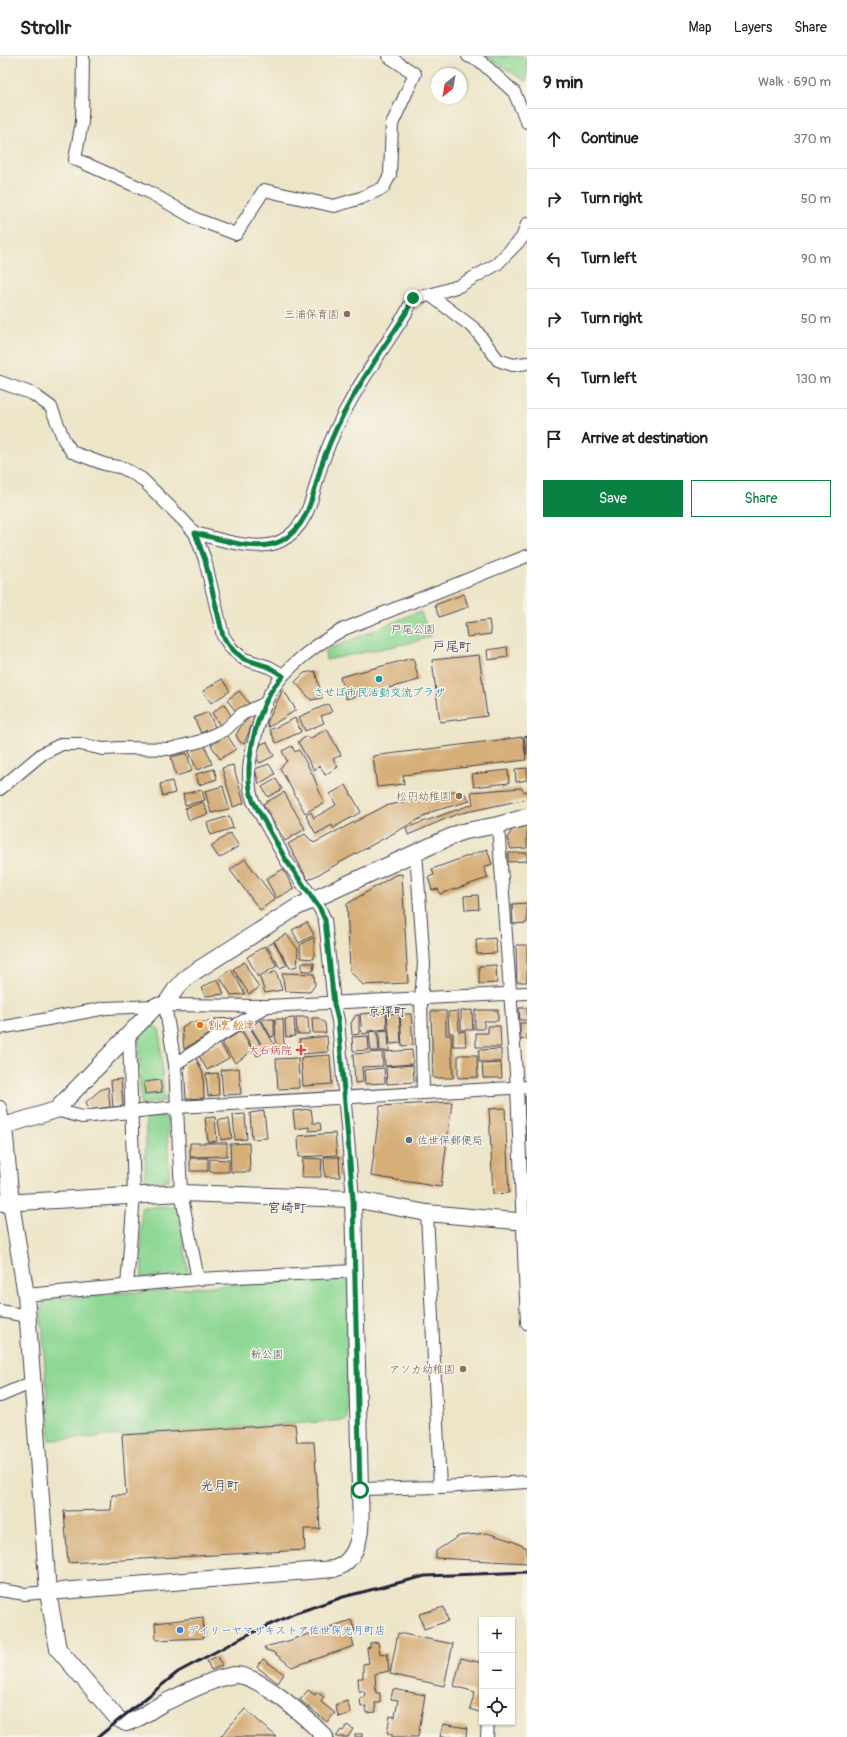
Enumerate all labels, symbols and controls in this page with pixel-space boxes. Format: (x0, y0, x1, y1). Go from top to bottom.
text: Strollr (20, 16, 71, 40)
text: Map (689, 19, 712, 36)
text: Layers (734, 19, 772, 36)
text: Share (794, 19, 827, 36)
north arrow (431, 68, 467, 104)
text: 9 min (543, 72, 583, 93)
text: Walk · 690 m (758, 74, 831, 90)
icon: ahead (543, 128, 565, 150)
text: Continue (581, 129, 639, 148)
text: 370 m (794, 131, 831, 147)
icon: right (543, 188, 565, 210)
text: Turn right (581, 189, 642, 208)
text: 50 m (801, 191, 831, 207)
icon: left (543, 248, 565, 270)
text: Turn left (581, 249, 637, 268)
text: 90 m (801, 251, 831, 267)
route end (404, 289, 422, 307)
place label: 三浦保育園 (284, 308, 339, 321)
icon: right (543, 308, 565, 330)
marker: 三浦保育園 (342, 309, 352, 319)
text: Turn right (581, 309, 642, 328)
text: 50 m (801, 311, 831, 327)
icon: left (543, 368, 565, 390)
text: Turn left (581, 369, 637, 388)
text: 130 m (795, 371, 831, 387)
icon: arrive (543, 428, 565, 450)
text: Arrive at destination (581, 429, 708, 448)
button: Save (543, 480, 683, 517)
button: Share (691, 480, 831, 517)
park label: 戸尾公園 (391, 623, 435, 636)
district label: 戸尾町 (432, 639, 472, 655)
marker: させぼ市民活動交流プラザ (374, 674, 384, 684)
place label: させぼ市民活動交流プラザ (313, 686, 445, 699)
place label: 松円幼稚園 (396, 790, 451, 803)
marker: 松円幼稚園 (454, 791, 464, 801)
district label: 京坪町 (367, 1004, 407, 1020)
place label: 割烹 舩津 (208, 1019, 254, 1032)
marker: 割烹 舩津 (195, 1020, 205, 1030)
place label: 大石病院 (248, 1044, 292, 1057)
marker: 大石病院 (295, 1044, 307, 1056)
place label: 佐世保郵便局 (417, 1134, 483, 1147)
marker: 佐世保郵便局 (404, 1135, 414, 1145)
district label: 宮崎町 (267, 1200, 307, 1216)
park label: 新公園 (251, 1348, 284, 1361)
place label: アソカ幼稚園 (389, 1363, 455, 1376)
marker: アソカ幼稚園 (458, 1364, 468, 1374)
district label: 光月町 (200, 1478, 240, 1494)
route start (351, 1481, 369, 1499)
map controls (479, 1617, 515, 1725)
button: + (479, 1617, 515, 1653)
place label: デイリーヤマザキストア佐世保光月町店 (188, 1624, 386, 1637)
marker: デイリーヤマザキストア佐世保光月町店 (175, 1625, 185, 1635)
button: − (479, 1653, 515, 1689)
button: locate (479, 1689, 515, 1725)

